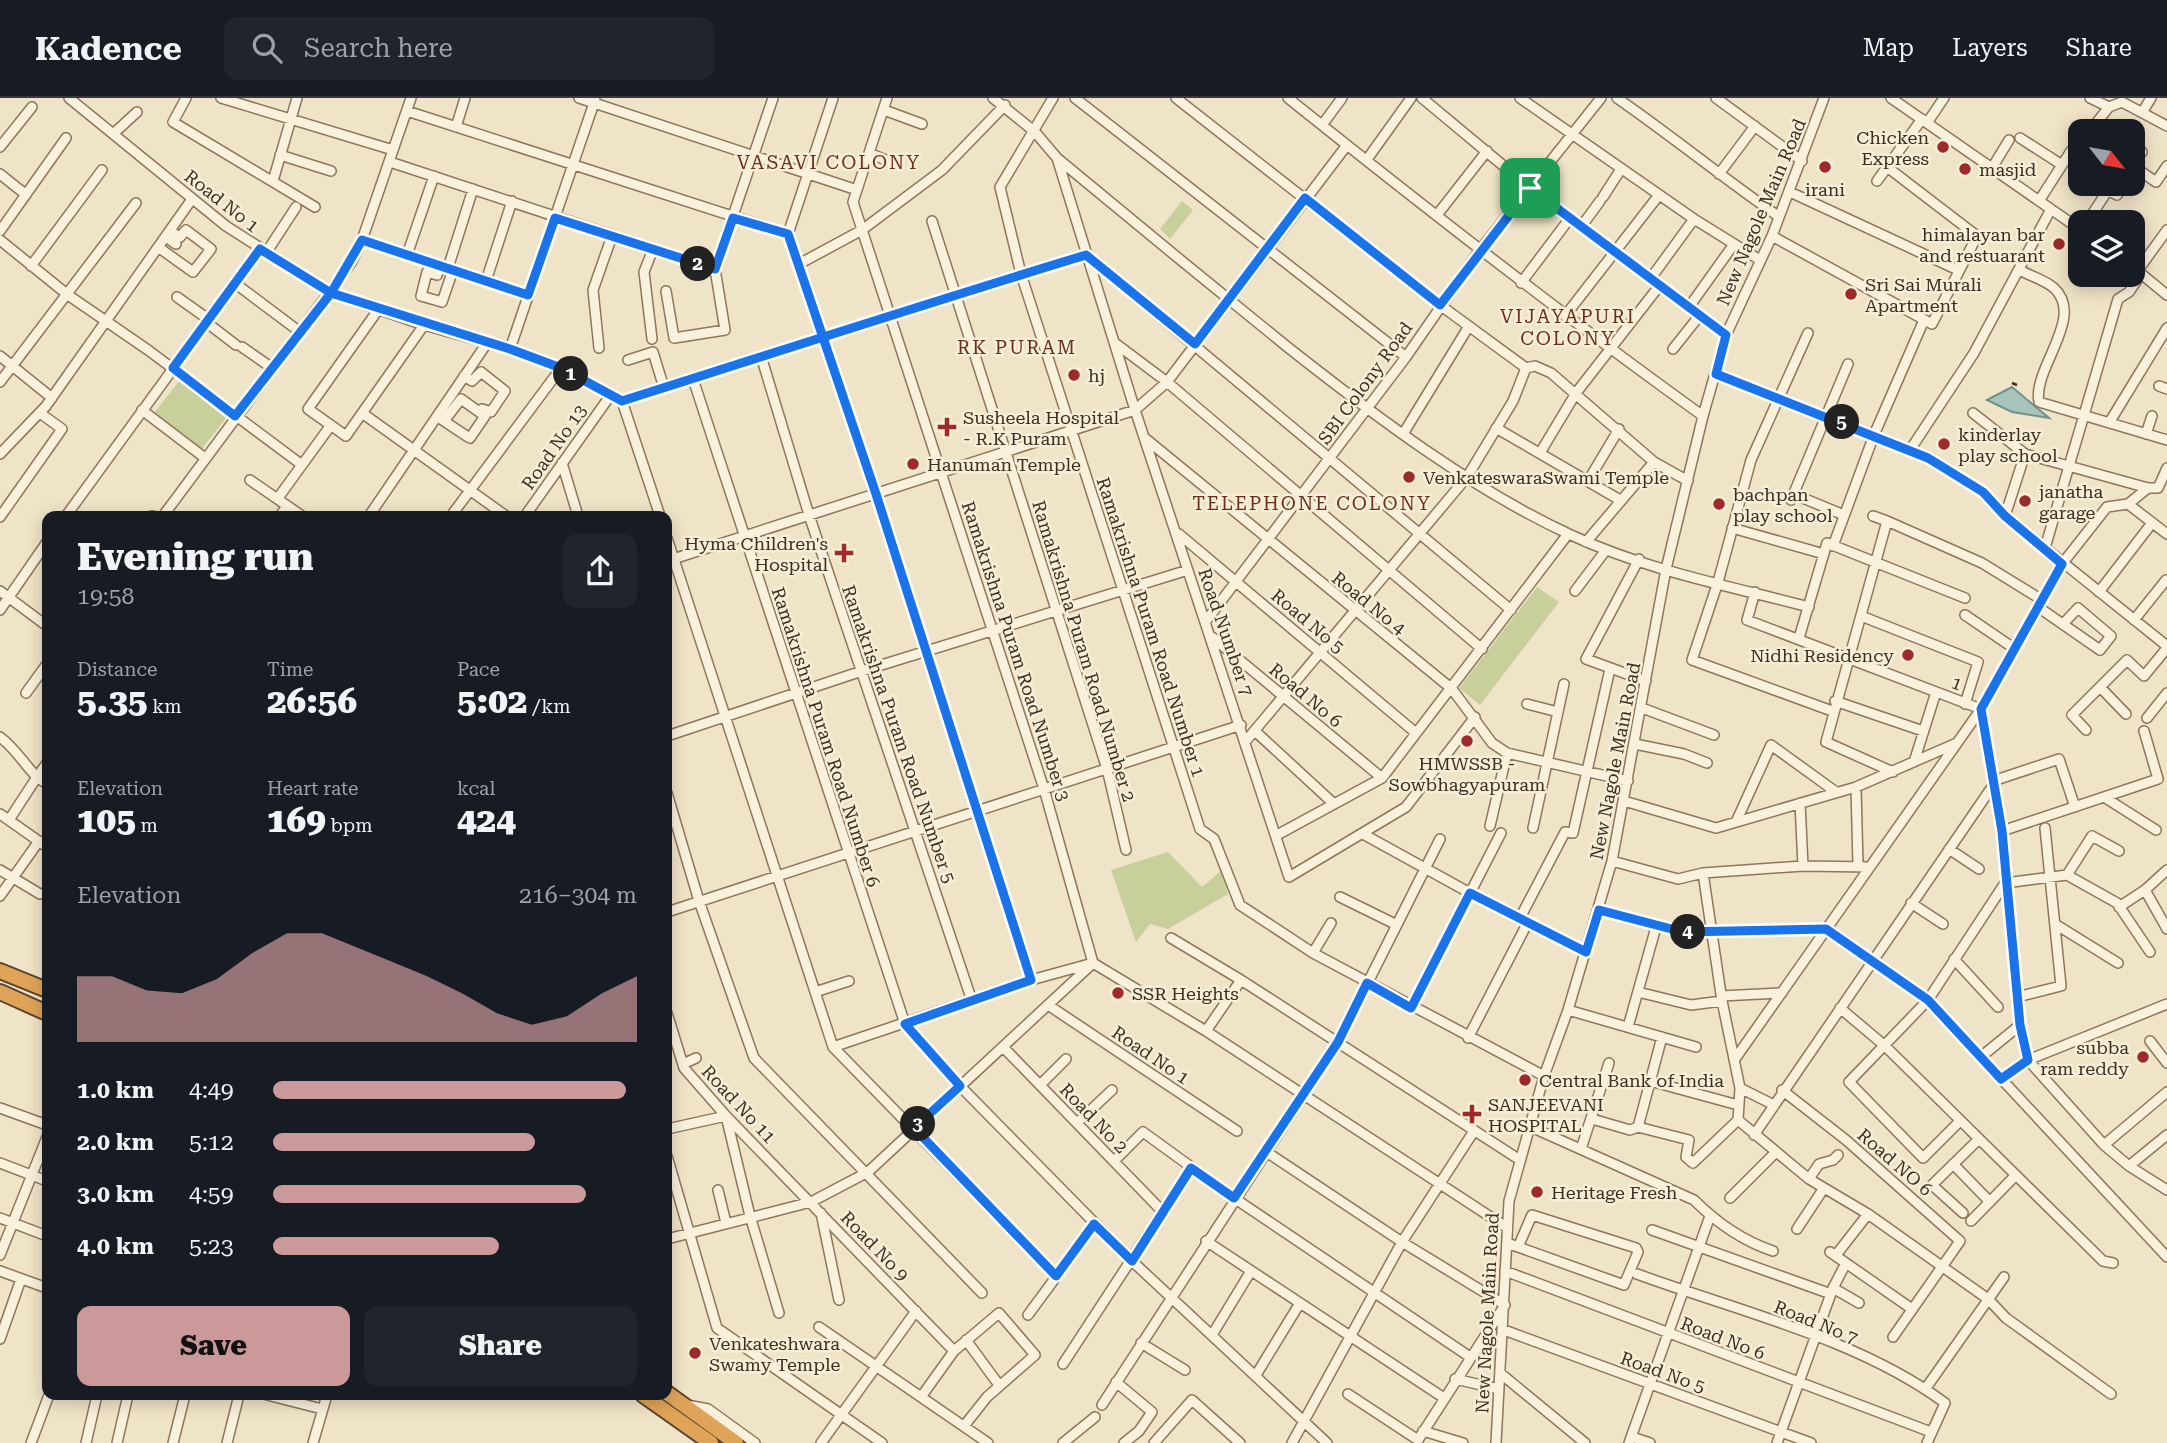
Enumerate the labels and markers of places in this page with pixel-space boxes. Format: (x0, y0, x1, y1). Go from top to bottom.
place label: Chicken Express (1856, 127, 1929, 169)
marker: Chicken Express (1935, 139, 1951, 155)
pin (1500, 158, 1560, 218)
marker: irani (1817, 159, 1833, 175)
place label: masjid (1979, 159, 2037, 180)
marker: masjid (1957, 161, 1973, 177)
place label: irani (1805, 179, 1845, 200)
place label: himalayan bar and restuarant (1919, 224, 2045, 266)
marker: himalayan bar and restuarant (2051, 236, 2067, 252)
pin: 2 (680, 246, 716, 282)
place label: Sri Sai Murali Apartment (1865, 274, 1982, 316)
marker: Sri Sai Murali Apartment (1843, 286, 1859, 302)
pin: 1 (554, 356, 588, 392)
place label: hj (1088, 365, 1105, 386)
marker: hj (1066, 367, 1082, 383)
pin: 5 (1825, 404, 1860, 440)
place label: Susheela Hospital - R.K Puram (963, 407, 1119, 449)
marker: Susheela Hospital - R.K Puram (937, 417, 957, 437)
place label: kinderlay play school (1958, 424, 2058, 466)
marker: kinderlay play school (1936, 436, 1952, 452)
place label: Hanuman Temple (927, 454, 1081, 475)
marker: Hanuman Temple (905, 456, 921, 472)
place label: VenkateswaraSwami Temple (1423, 467, 1669, 488)
marker: VenkateswaraSwami Temple (1401, 469, 1417, 485)
place label: janatha garage (2037, 481, 2104, 523)
place label: bachpan play school (1733, 484, 1833, 526)
marker: janatha garage (2017, 493, 2033, 509)
marker: bachpan play school (1711, 496, 1727, 512)
place label: Hyma Children's Hospital (684, 533, 828, 575)
marker: Hyma Children's Hospital (834, 543, 854, 563)
place label: Nidhi Residency (1750, 645, 1894, 666)
marker: Nidhi Residency (1900, 647, 1916, 663)
marker: HMWSSB - Sowbhagyapuram (1459, 733, 1475, 749)
place label: HMWSSB - Sowbhagyapuram (1389, 753, 1545, 795)
pin: 4 (1670, 914, 1706, 950)
place label: SSR Heights (1132, 983, 1239, 1004)
marker: SSR Heights (1110, 985, 1126, 1001)
place label: subba ram reddy (2040, 1037, 2129, 1079)
marker: subba ram reddy (2135, 1049, 2151, 1065)
place label: Central Bank of India (1539, 1070, 1724, 1091)
marker: Central Bank of India (1517, 1072, 1533, 1088)
place label: SANJEEVANI HOSPITAL (1488, 1094, 1604, 1136)
marker: SANJEEVANI HOSPITAL (1462, 1104, 1482, 1124)
pin: 3 (900, 1107, 936, 1142)
place label: Heritage Fresh (1551, 1182, 1678, 1203)
marker: Heritage Fresh (1529, 1184, 1545, 1200)
place label: Venkateshwara Swamy Temple (709, 1333, 841, 1375)
marker: Venkateshwara Swamy Temple (687, 1345, 703, 1361)

